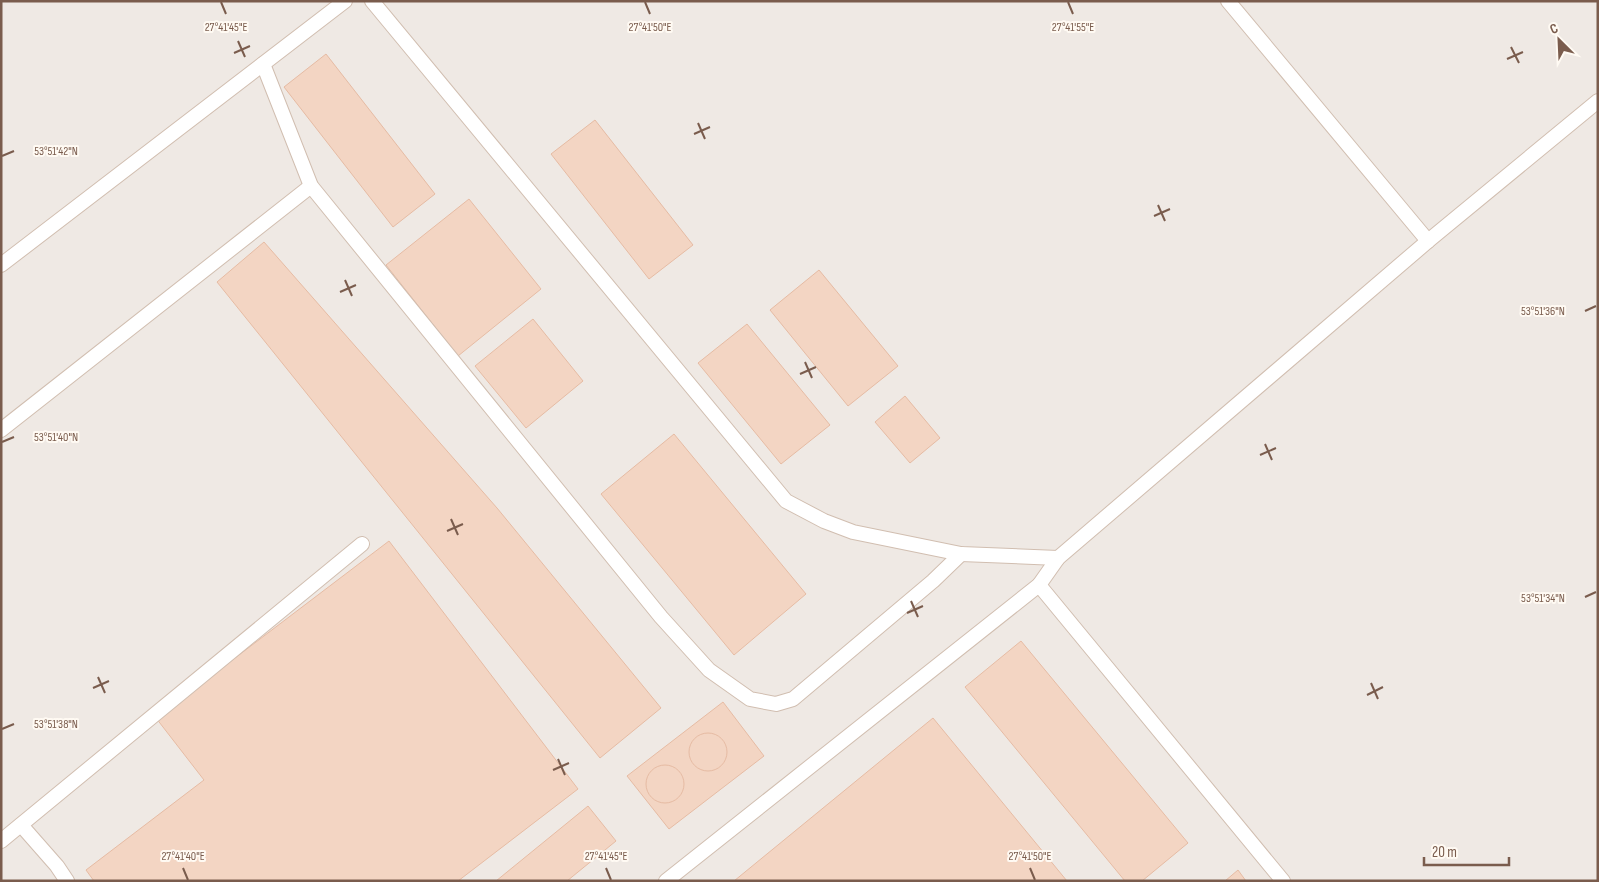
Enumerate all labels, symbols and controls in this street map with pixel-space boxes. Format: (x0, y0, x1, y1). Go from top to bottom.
north arrow (1534, 15, 1584, 65)
text: С (1547, 19, 1561, 38)
text: 27°41'45"E (205, 20, 247, 35)
text: 27°41'50"E (629, 20, 672, 35)
text: 27°41'55"E (1052, 20, 1094, 35)
text: 53°51'42"N (34, 144, 78, 159)
text: 53°51'36"N (1521, 304, 1565, 319)
text: 53°51'40"N (34, 430, 78, 445)
text: 53°51'34"N (1521, 591, 1565, 606)
text: 53°51'38"N (34, 717, 78, 732)
scale bar (1424, 834, 1509, 866)
text: 20 m (1432, 843, 1457, 862)
text: 27°41'40"E (161, 849, 205, 864)
text: 27°41'45"E (585, 849, 627, 864)
text: 27°41'50"E (1009, 849, 1052, 864)

